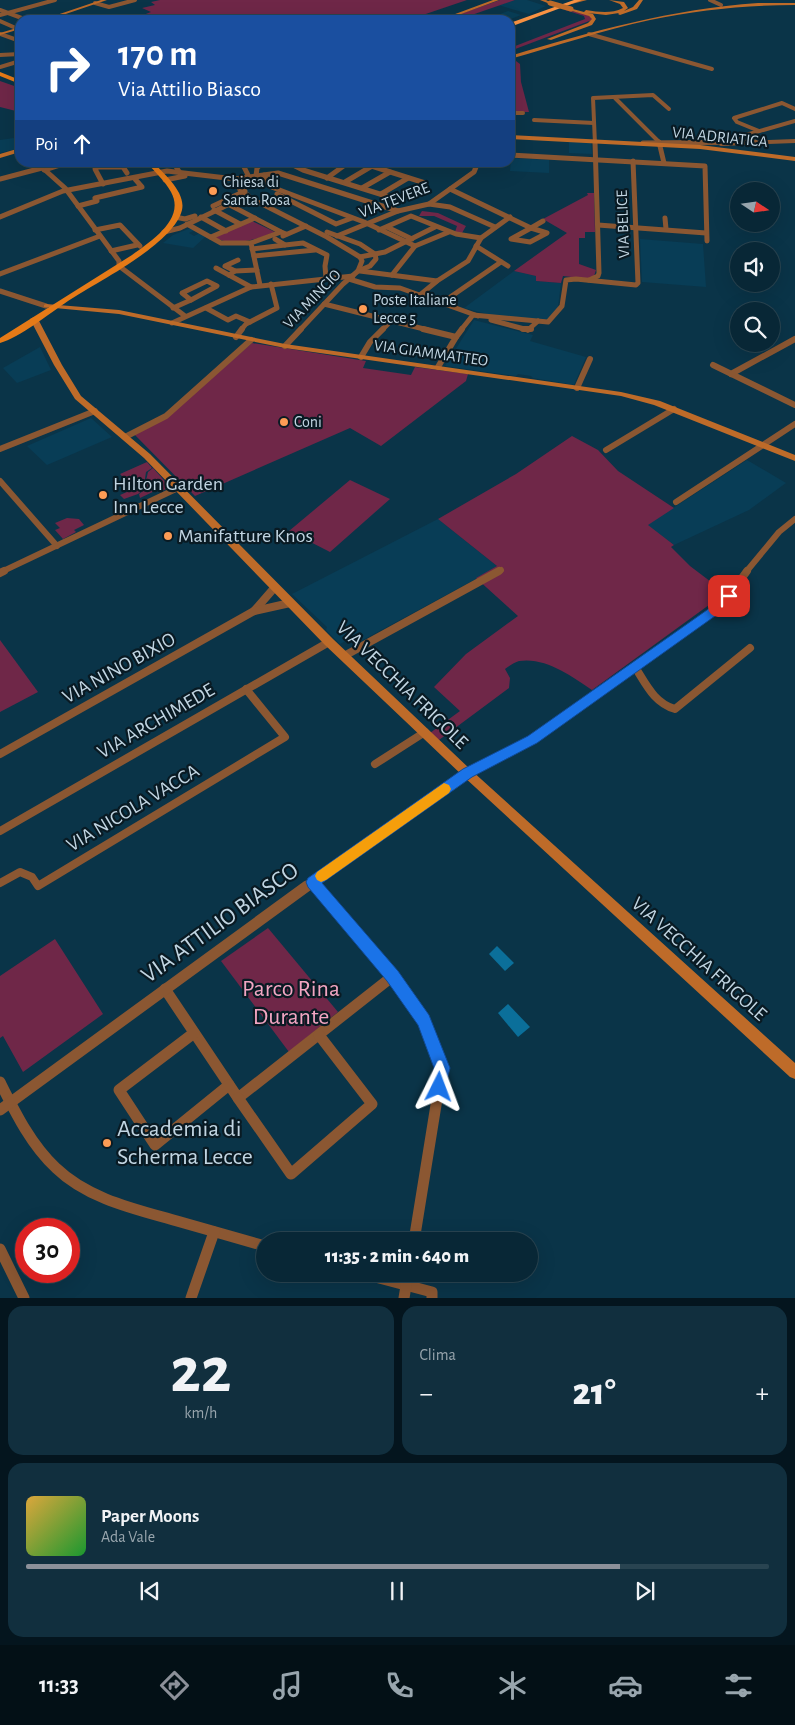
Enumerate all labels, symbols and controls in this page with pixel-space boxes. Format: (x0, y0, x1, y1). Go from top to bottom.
icon: right (35, 35, 100, 100)
text: 170 m (118, 37, 198, 72)
text: Via Attilio Biasco (118, 78, 261, 100)
street label: VIA ADRIATICA (672, 124, 768, 150)
icon: ahead (68, 130, 96, 158)
text: Poi (35, 135, 58, 154)
place label: Chiesa di Santa Rosa (223, 174, 290, 208)
street label: VIA TEVERE (357, 179, 432, 221)
north arrow (730, 182, 780, 232)
map controls (730, 182, 780, 352)
marker: Chiesa di Santa Rosa (207, 185, 219, 197)
street label: VIA BELICE (614, 189, 632, 258)
button: sound (730, 242, 780, 292)
street label: VIA MINCIO (280, 266, 344, 332)
place label: Poste Italiane Lecce 5 (373, 292, 457, 326)
button: search (730, 302, 780, 352)
marker: Poste Italiane Lecce 5 (357, 303, 369, 315)
street label: VIA GIAMMATTEO (373, 337, 489, 369)
place label: Coni (294, 414, 322, 430)
marker: Coni (278, 416, 290, 428)
place label: Hilton Garden Inn Lecce (113, 474, 223, 517)
marker: Hilton Garden Inn Lecce (97, 489, 109, 501)
place label: Manifatture Knos (178, 526, 313, 546)
marker: Manifatture Knos (162, 530, 174, 542)
pin (708, 575, 750, 617)
icon: arrive (715, 582, 743, 610)
street label: VIA VECCHIA FRIGOLE (332, 617, 472, 753)
street label: VIA NINO BIXIO (59, 629, 179, 707)
street label: VIA ARCHIMEDE (94, 679, 218, 763)
street label: VIA NICOLA VACCA (63, 760, 203, 855)
street label: VIA ATTILIO BIASCO (137, 858, 303, 988)
street label: VIA VECCHIA FRIGOLE (628, 893, 771, 1025)
park label: Parco Rina Durante (242, 977, 340, 1029)
position arrow (412, 1060, 464, 1112)
place label: Accademia di Scherma Lecce (117, 1117, 253, 1169)
marker: Accademia di Scherma Lecce (101, 1137, 113, 1149)
speed limit sign: 30 (15, 1218, 80, 1283)
text: 11:35 · 2 min · 640 m (325, 1247, 469, 1266)
text: 22 (170, 1339, 231, 1404)
text: Clima (420, 1347, 456, 1363)
text: 21° (573, 1374, 616, 1412)
text: − (420, 1380, 433, 1408)
text: + (756, 1380, 769, 1408)
text: km/h (184, 1405, 217, 1421)
text: Paper Moons (101, 1507, 199, 1526)
text: Ada Vale (101, 1529, 155, 1545)
icon: previous (136, 1577, 164, 1605)
icon: pause (383, 1577, 411, 1605)
icon: next (631, 1577, 659, 1605)
icon: directions (157, 1668, 192, 1703)
icon: music (270, 1668, 305, 1703)
icon: phone (382, 1668, 417, 1703)
icon: climate (495, 1668, 530, 1703)
icon: car (608, 1668, 643, 1703)
icon: filters (721, 1668, 756, 1703)
text: 11:33 (39, 1674, 79, 1696)

